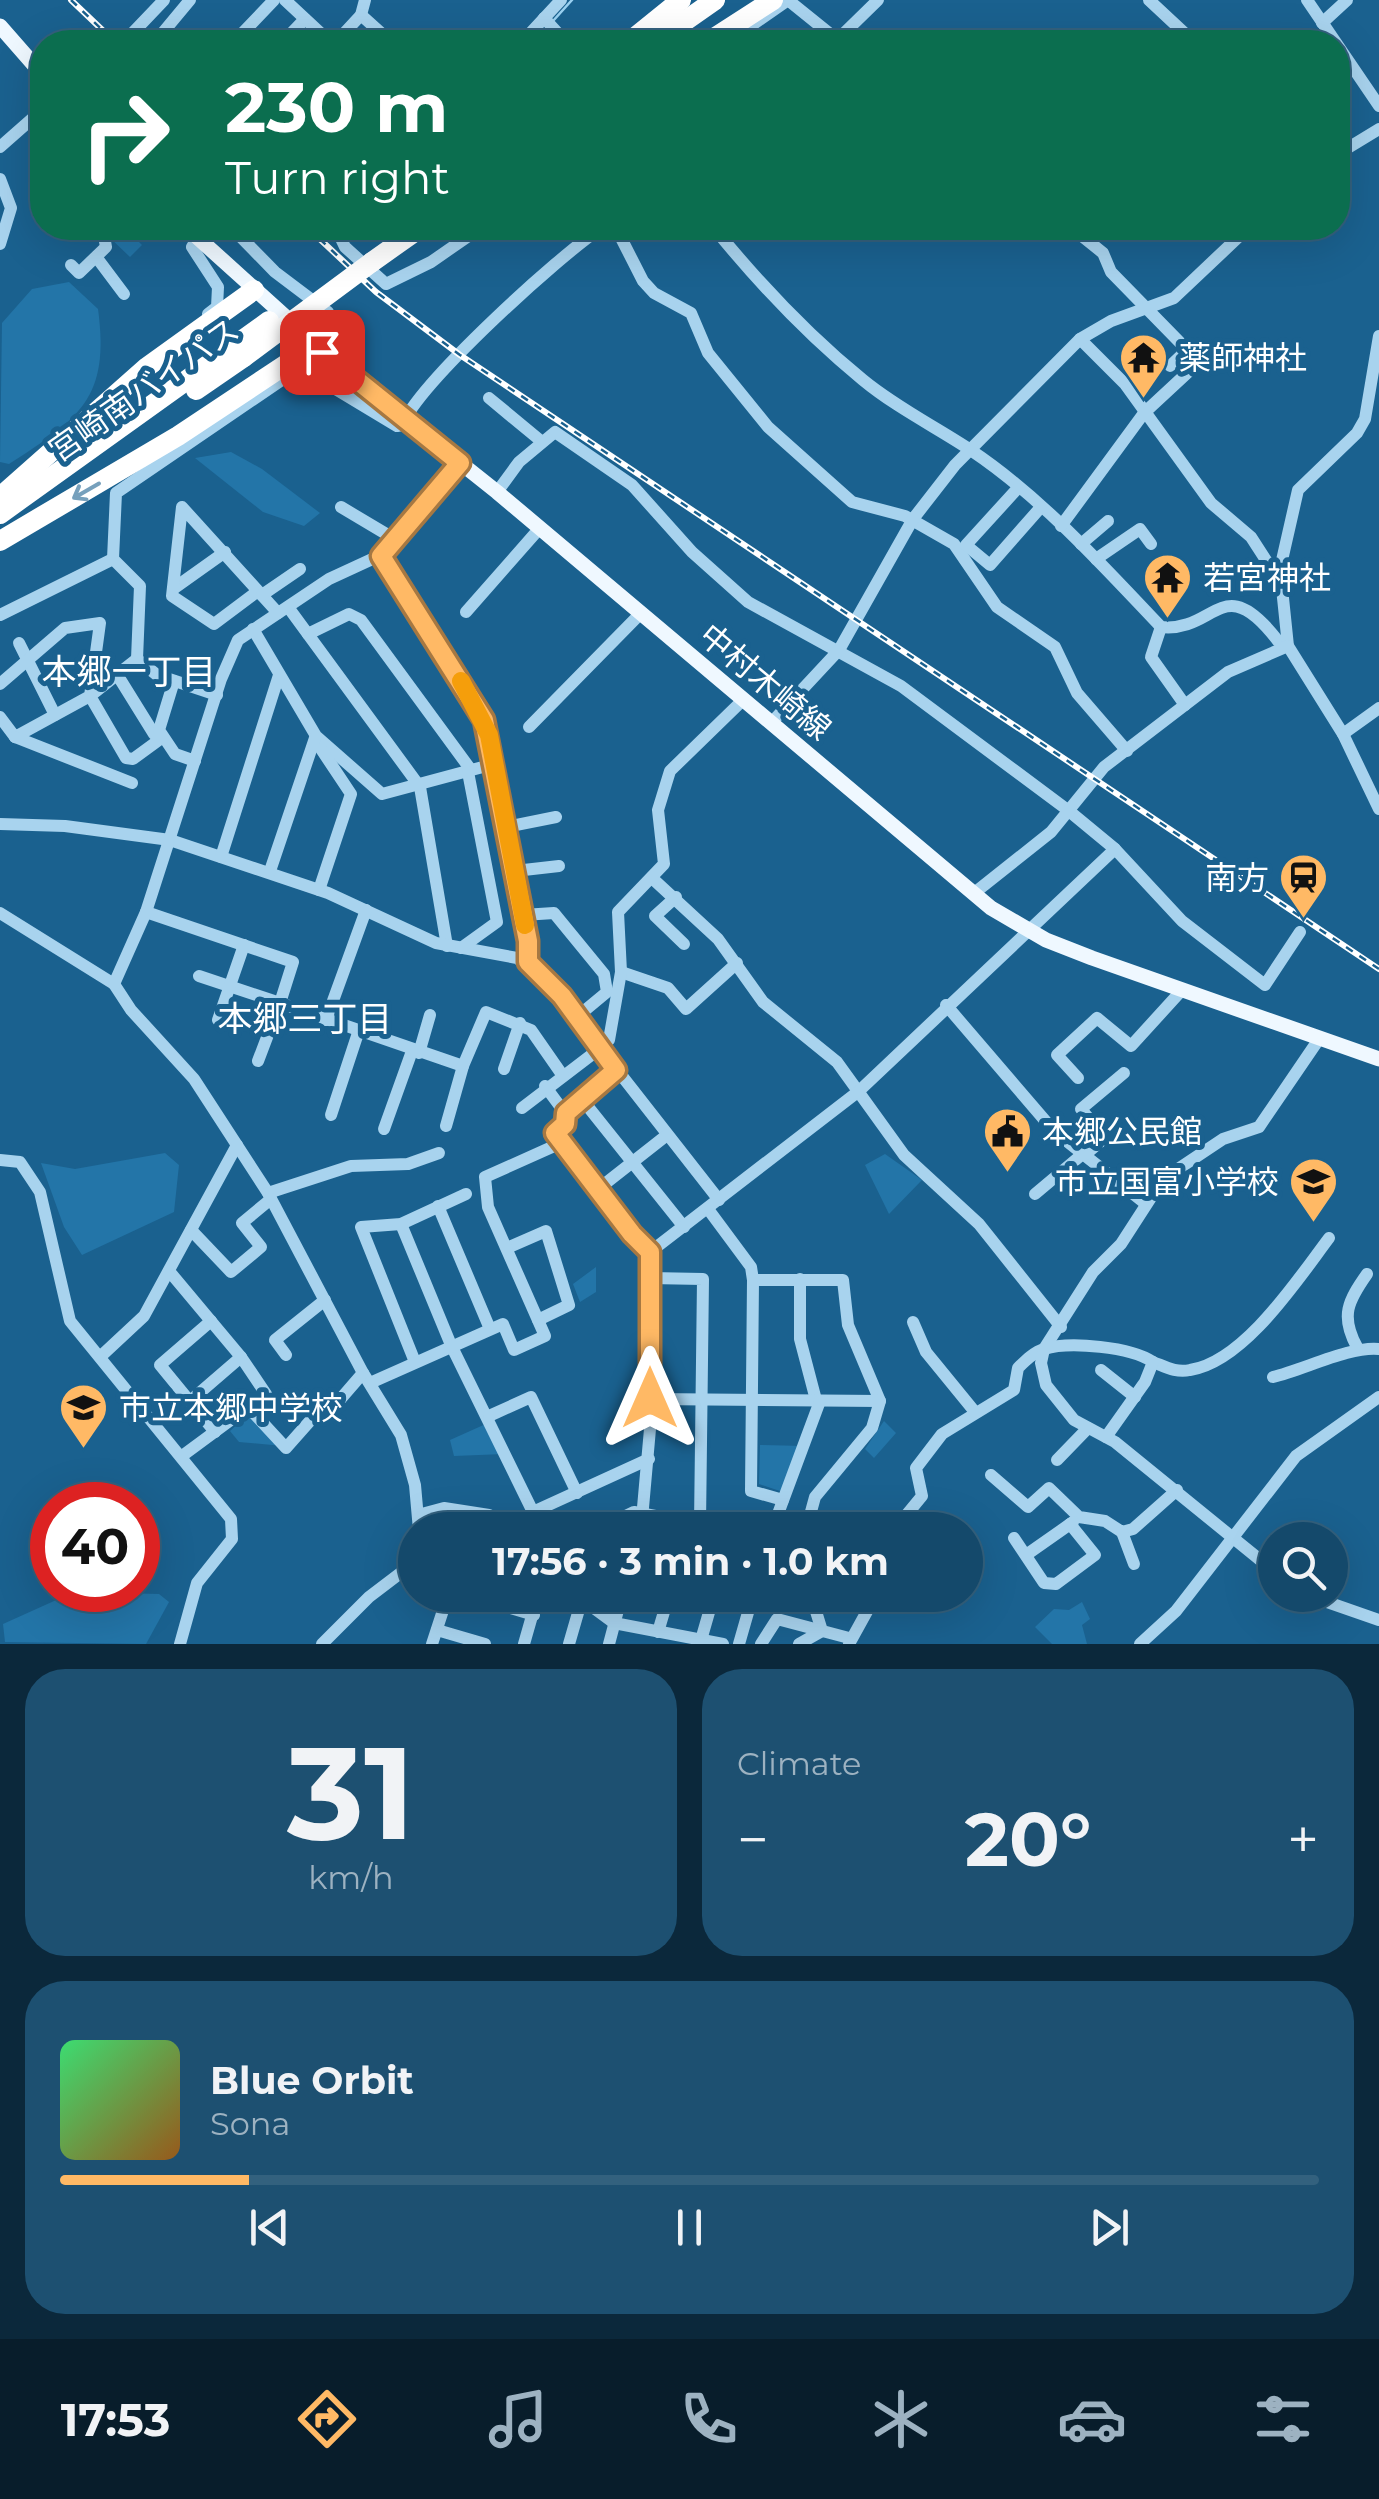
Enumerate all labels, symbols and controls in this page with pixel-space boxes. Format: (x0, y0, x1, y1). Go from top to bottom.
text: 230 m (225, 64, 449, 150)
icon: right (60, 70, 190, 200)
text: Turn right (225, 150, 450, 205)
street label: 宮崎南バイパス (41, 310, 246, 470)
pin (280, 310, 365, 395)
icon: arrive (295, 325, 350, 380)
temple icon: 薬師神社 (1118, 332, 1170, 400)
place label: 薬師神社 (1179, 338, 1307, 377)
one-way arrow (72, 481, 101, 501)
temple icon: 若宮神社 (1142, 552, 1194, 620)
place label: 若宮神社 (1203, 558, 1331, 597)
street label: 中村木崎線 (691, 615, 839, 748)
district label: 本郷一丁目 (41, 650, 217, 693)
station icon: 南方 (1278, 852, 1330, 920)
place label: 南方 (1205, 858, 1269, 897)
district label: 本郷三丁目 (217, 997, 393, 1040)
public building icon: 本郷公民館 (981, 1106, 1033, 1174)
place label: 本郷公民館 (1042, 1112, 1202, 1151)
school or university icon: 市立国富小学校 (1288, 1156, 1340, 1224)
place label: 市立国富小学校 (1055, 1162, 1279, 1201)
position arrow (598, 1346, 702, 1450)
school or university icon: 市立本郷中学校 (58, 1382, 110, 1450)
place label: 市立本郷中学校 (119, 1388, 343, 1427)
speed limit sign: 40 (30, 1482, 160, 1612)
map controls (1258, 1522, 1348, 1612)
button: search (1258, 1522, 1348, 1612)
text: 17:56 · 3 min · 1.0 km (492, 1538, 889, 1585)
text: 31 (287, 1713, 415, 1872)
text: Climate (737, 1744, 861, 1783)
text: 20° (965, 1793, 1091, 1885)
text: − (737, 1806, 769, 1873)
text: + (1287, 1806, 1319, 1873)
text: km/h (308, 1858, 394, 1897)
text: Blue Orbit (210, 2057, 414, 2104)
text: Sona (210, 2104, 290, 2143)
icon: previous (242, 2200, 297, 2255)
icon: pause (662, 2200, 717, 2255)
icon: next (1082, 2200, 1137, 2255)
icon: directions (292, 2384, 362, 2454)
icon: music (483, 2384, 553, 2454)
icon: phone (674, 2384, 744, 2454)
icon: climate (866, 2384, 936, 2454)
icon: car (1057, 2384, 1127, 2454)
icon: filters (1248, 2384, 1318, 2454)
text: 17:53 (61, 2392, 170, 2447)

